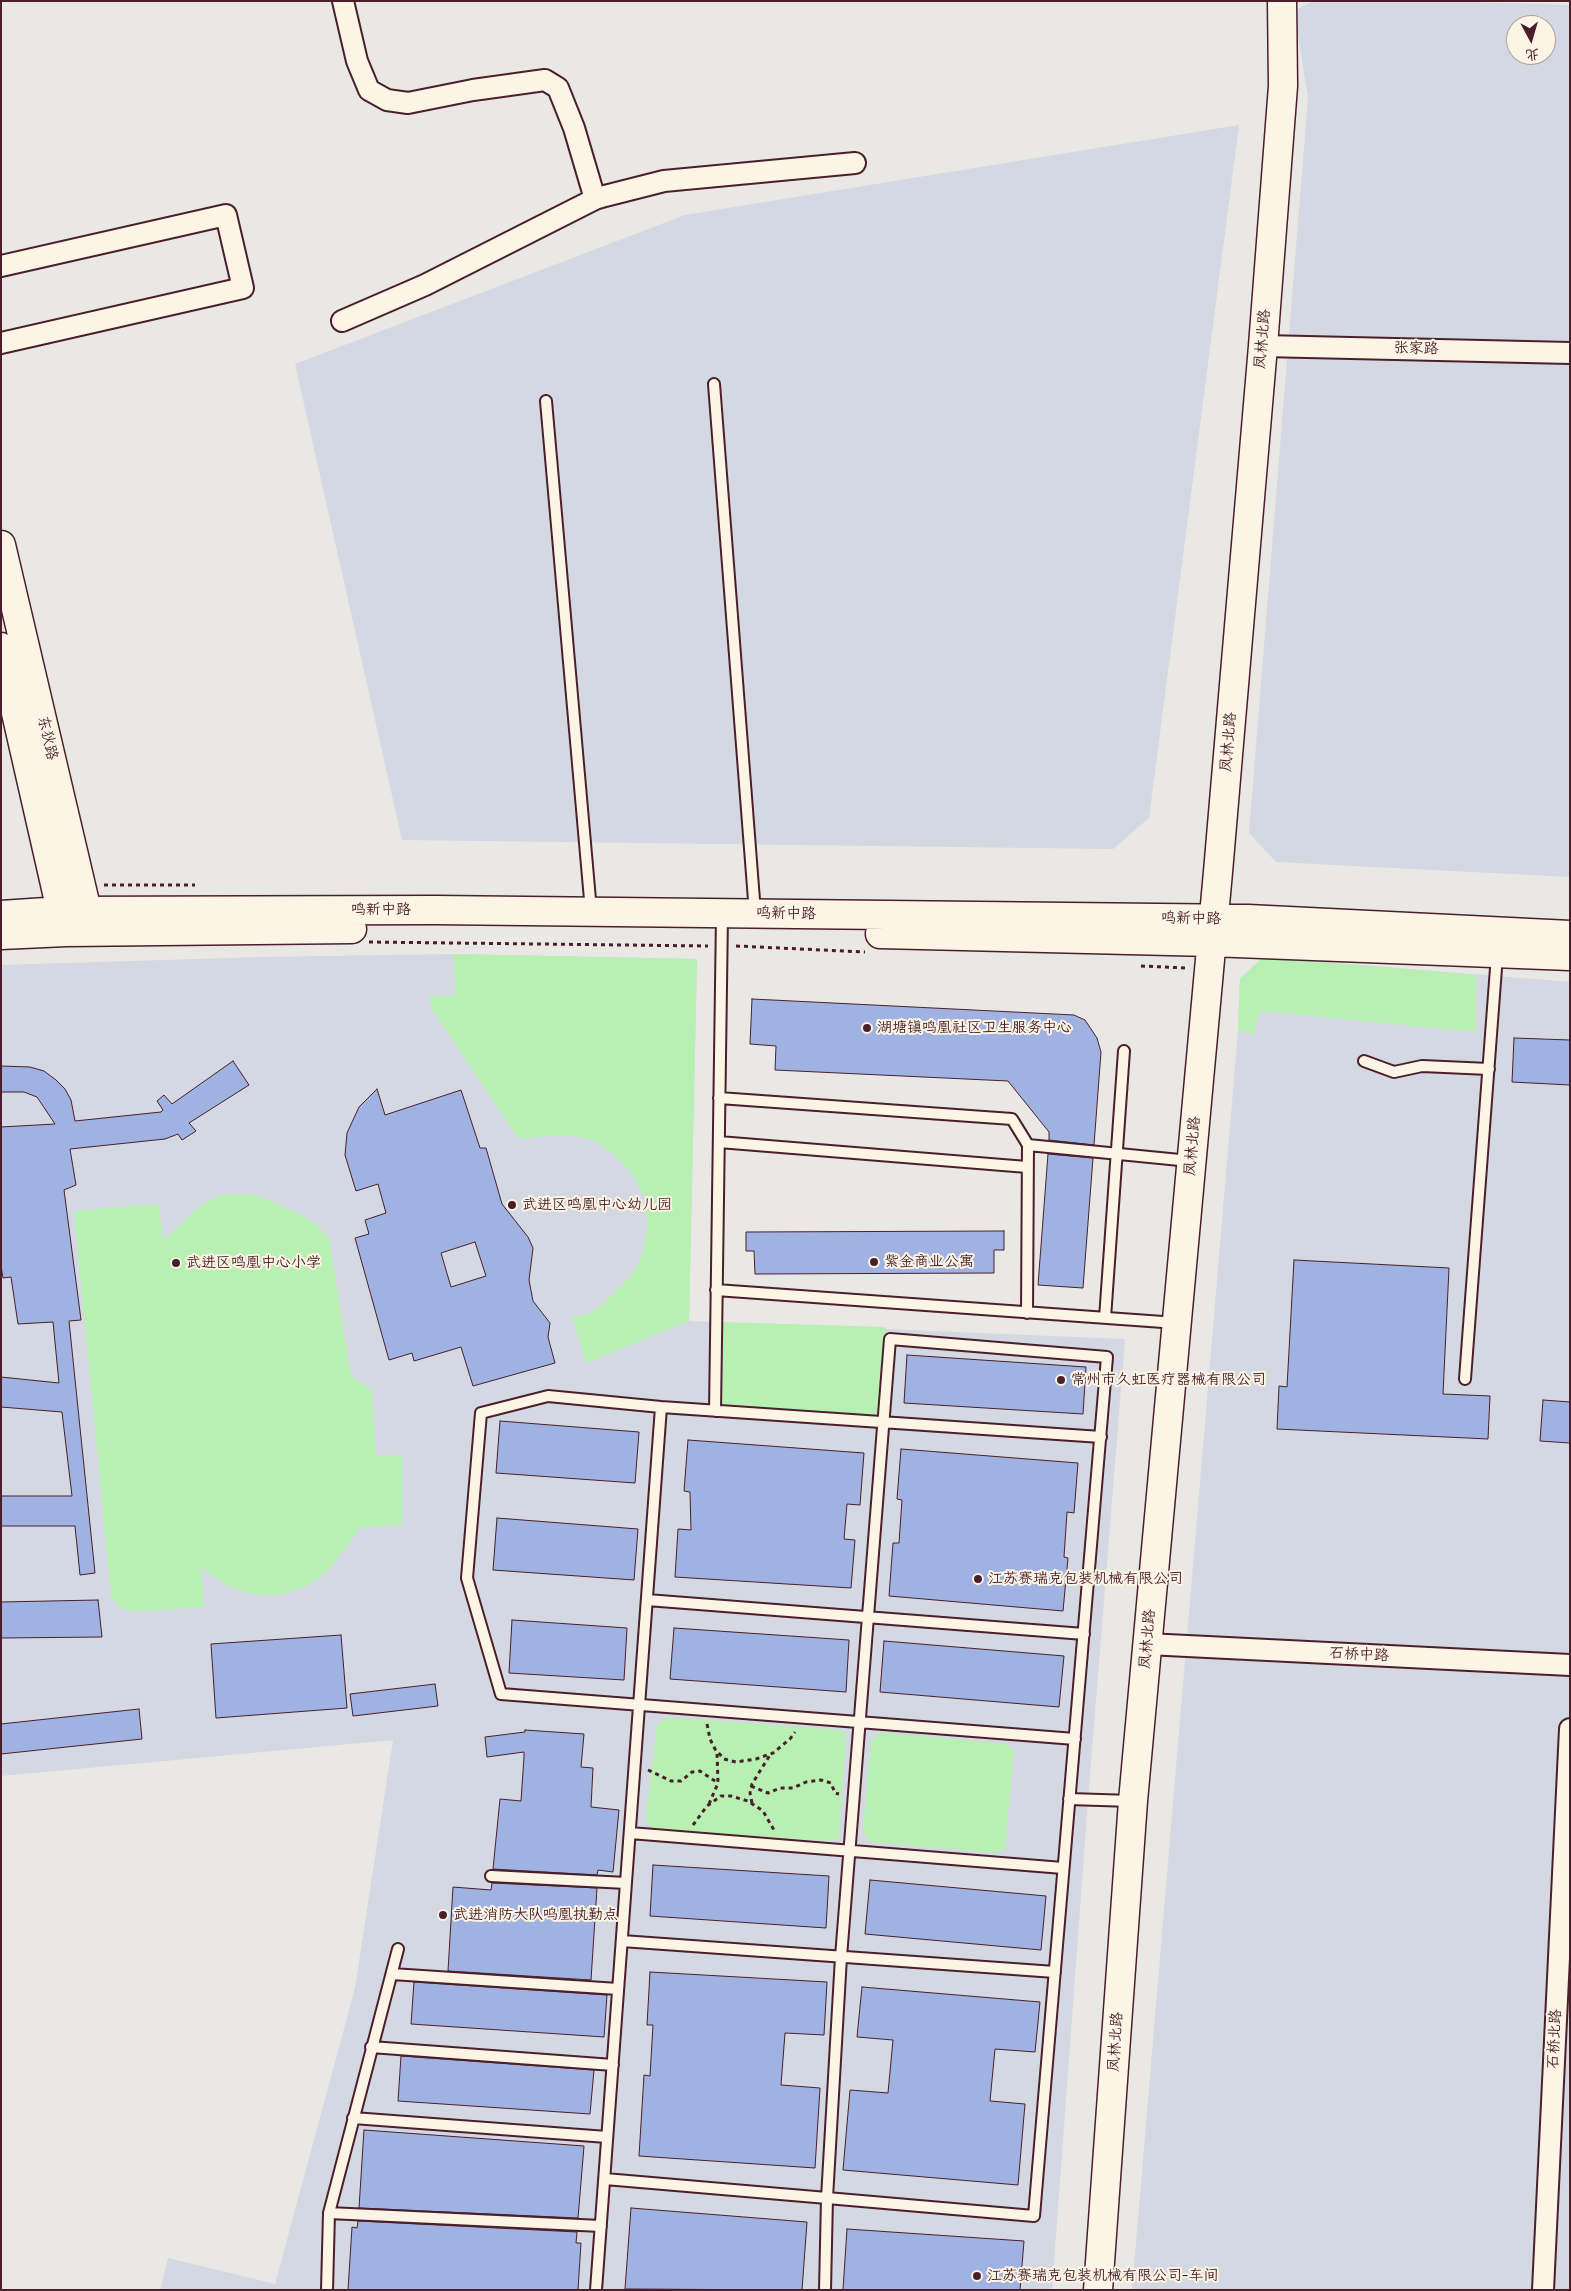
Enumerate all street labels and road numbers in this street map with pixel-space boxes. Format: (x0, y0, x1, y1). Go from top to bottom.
street label: 凤林北路 (1251, 308, 1275, 370)
street label: 张家路 (1393, 340, 1439, 358)
street label: 凤林北路 (1217, 711, 1241, 773)
street label: 东狄路 (33, 714, 61, 762)
street label: 鸣新中路 (351, 901, 411, 919)
street label: 鸣新中路 (756, 904, 816, 924)
street label: 鸣新中路 (1161, 909, 1221, 929)
street label: 凤林北路 (1181, 1115, 1205, 1177)
street label: 凤林北路 (1136, 1608, 1160, 1670)
street label: 石桥中路 (1329, 1644, 1389, 1666)
street label: 石桥北路 (1544, 2009, 1566, 2069)
street label: 凤林北路 (1105, 2011, 1127, 2073)

